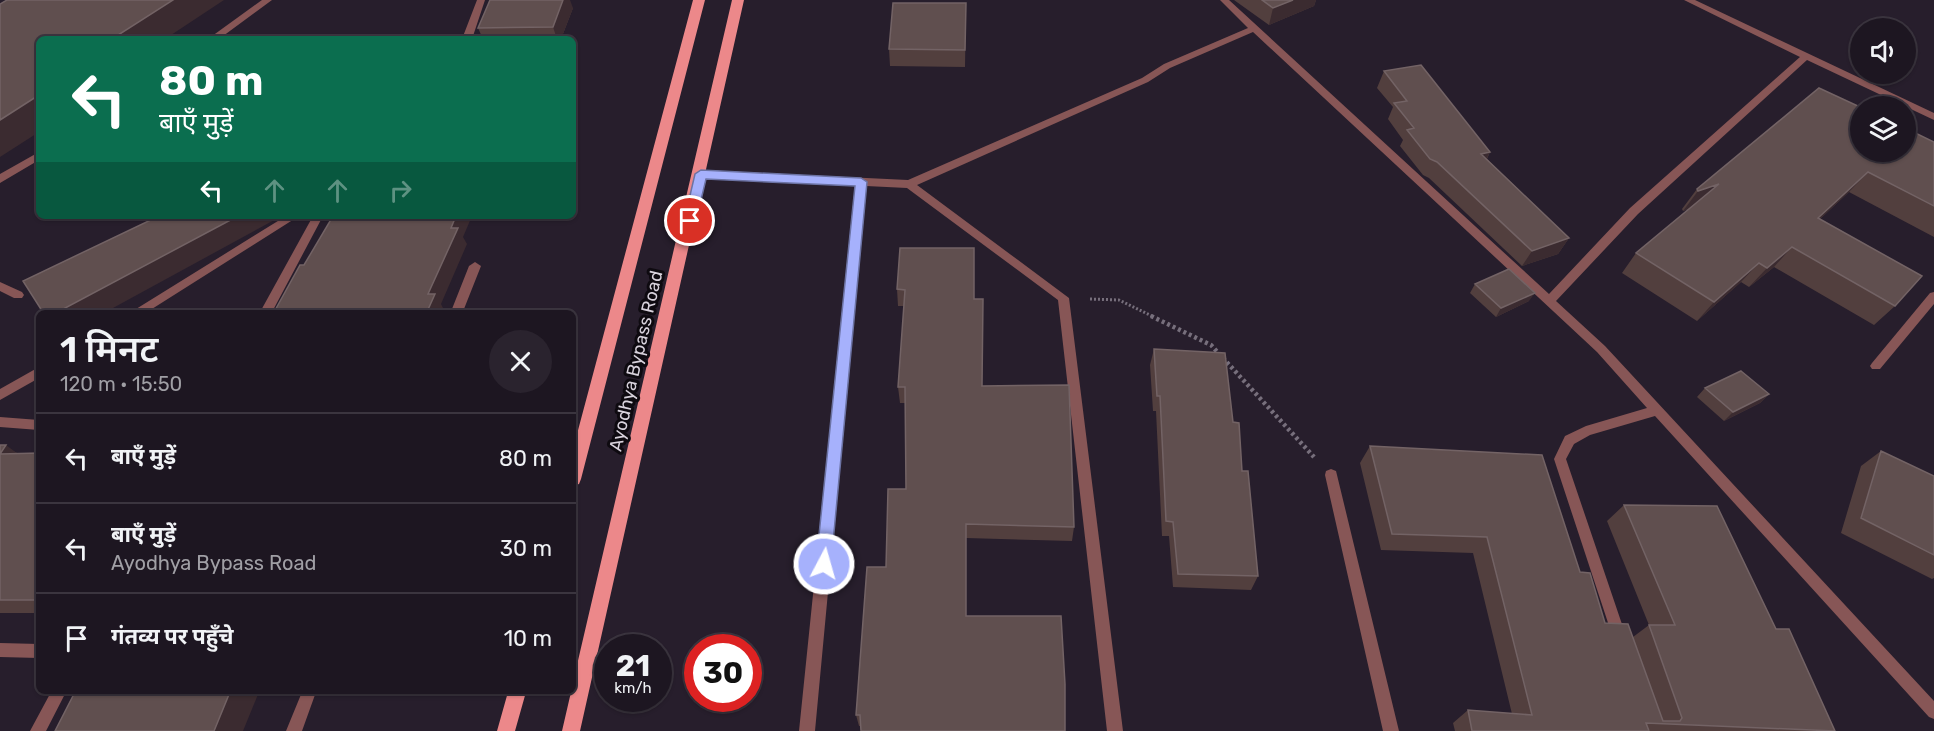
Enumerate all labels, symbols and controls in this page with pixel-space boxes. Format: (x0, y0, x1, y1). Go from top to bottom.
map controls (1850, 18, 1916, 162)
button: sound (1850, 18, 1916, 84)
text: 80 m (159, 56, 263, 106)
icon: left (60, 60, 138, 138)
button: layers (1850, 96, 1916, 162)
text: बाएँ मुड़ें (159, 107, 234, 139)
icon: left (195, 174, 228, 207)
icon: ahead (258, 174, 291, 207)
icon: ahead (321, 174, 354, 207)
icon: right (384, 174, 417, 207)
pin (664, 195, 715, 246)
icon: arrive (673, 204, 706, 237)
street label: Ayodhya Bypass Road (604, 268, 668, 454)
text: 1 मिनट (60, 328, 158, 371)
button: close (489, 330, 552, 393)
text: 120 m · 15:50 (60, 372, 182, 396)
icon: left (60, 442, 93, 475)
text: बाएँ मुड़ें (111, 443, 176, 470)
text: 80 m (499, 445, 552, 472)
text: बाएँ मुड़ें (111, 521, 176, 548)
icon: left (60, 532, 93, 565)
position arrow (792, 532, 856, 596)
text: 30 m (500, 535, 552, 562)
text: Ayodhya Bypass Road (111, 551, 316, 575)
icon: arrive (60, 622, 93, 655)
text: गंतव्य पर पहुँचे (111, 623, 233, 650)
text: 10 m (504, 625, 552, 652)
speed limit sign: 30 (684, 634, 762, 712)
text: 21 (616, 648, 650, 684)
text: km/h (614, 679, 652, 697)

